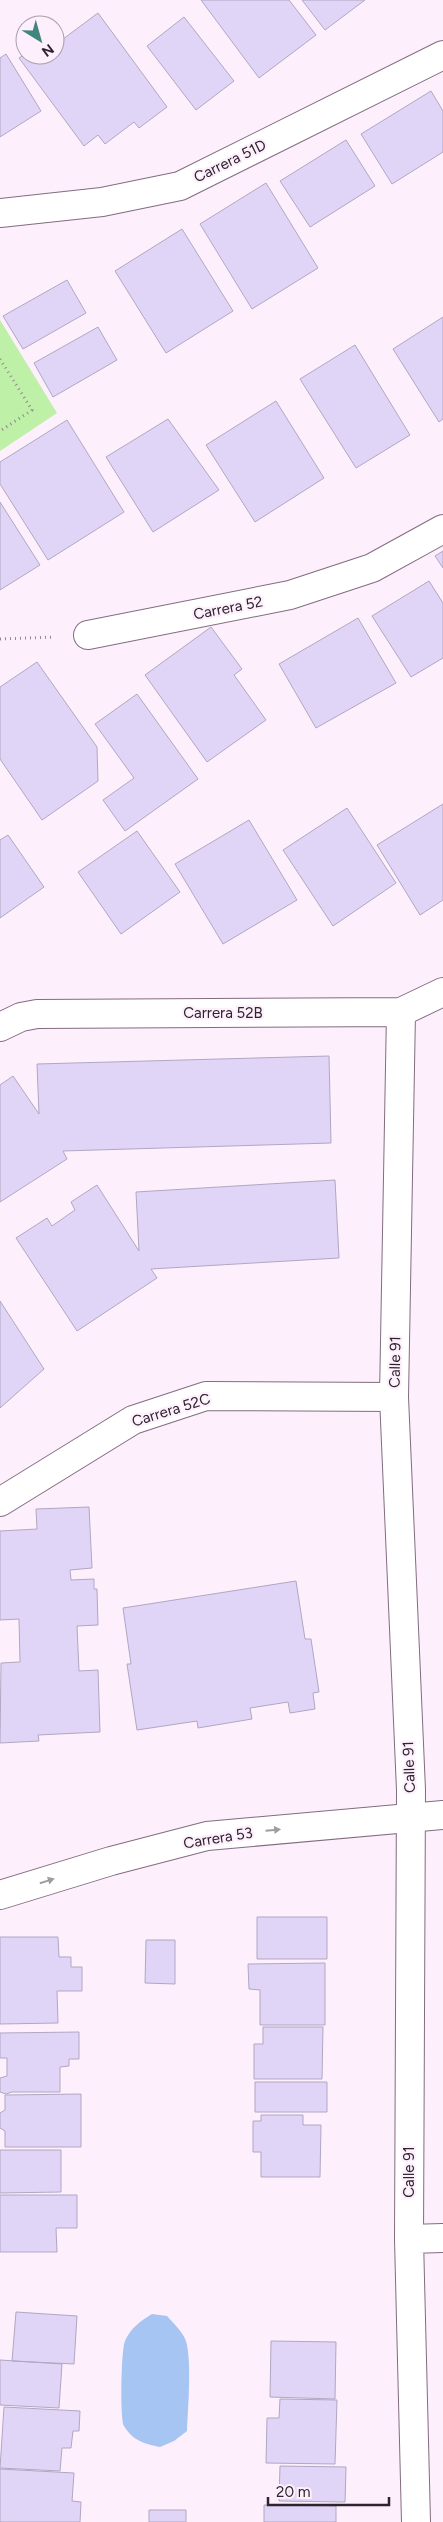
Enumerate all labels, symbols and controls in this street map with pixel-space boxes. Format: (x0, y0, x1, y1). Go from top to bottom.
north arrow (15, 15, 65, 65)
text: N (38, 40, 57, 60)
street label: Carrera 51D (191, 136, 269, 186)
street label: Carrera 52 (192, 592, 264, 624)
street label: Carrera 52B (183, 1004, 263, 1022)
street label: Calle 91 (386, 1336, 404, 1388)
street label: Carrera 52C (130, 1389, 213, 1430)
street label: Calle 91 (399, 1741, 419, 1793)
street label: Carrera 53 (182, 1824, 254, 1852)
one-way arrow (265, 1826, 281, 1834)
one-way arrow (39, 1876, 54, 1884)
street label: Calle 91 (400, 2146, 418, 2198)
scale bar (268, 2474, 389, 2506)
text: 20 m (276, 2483, 310, 2501)

